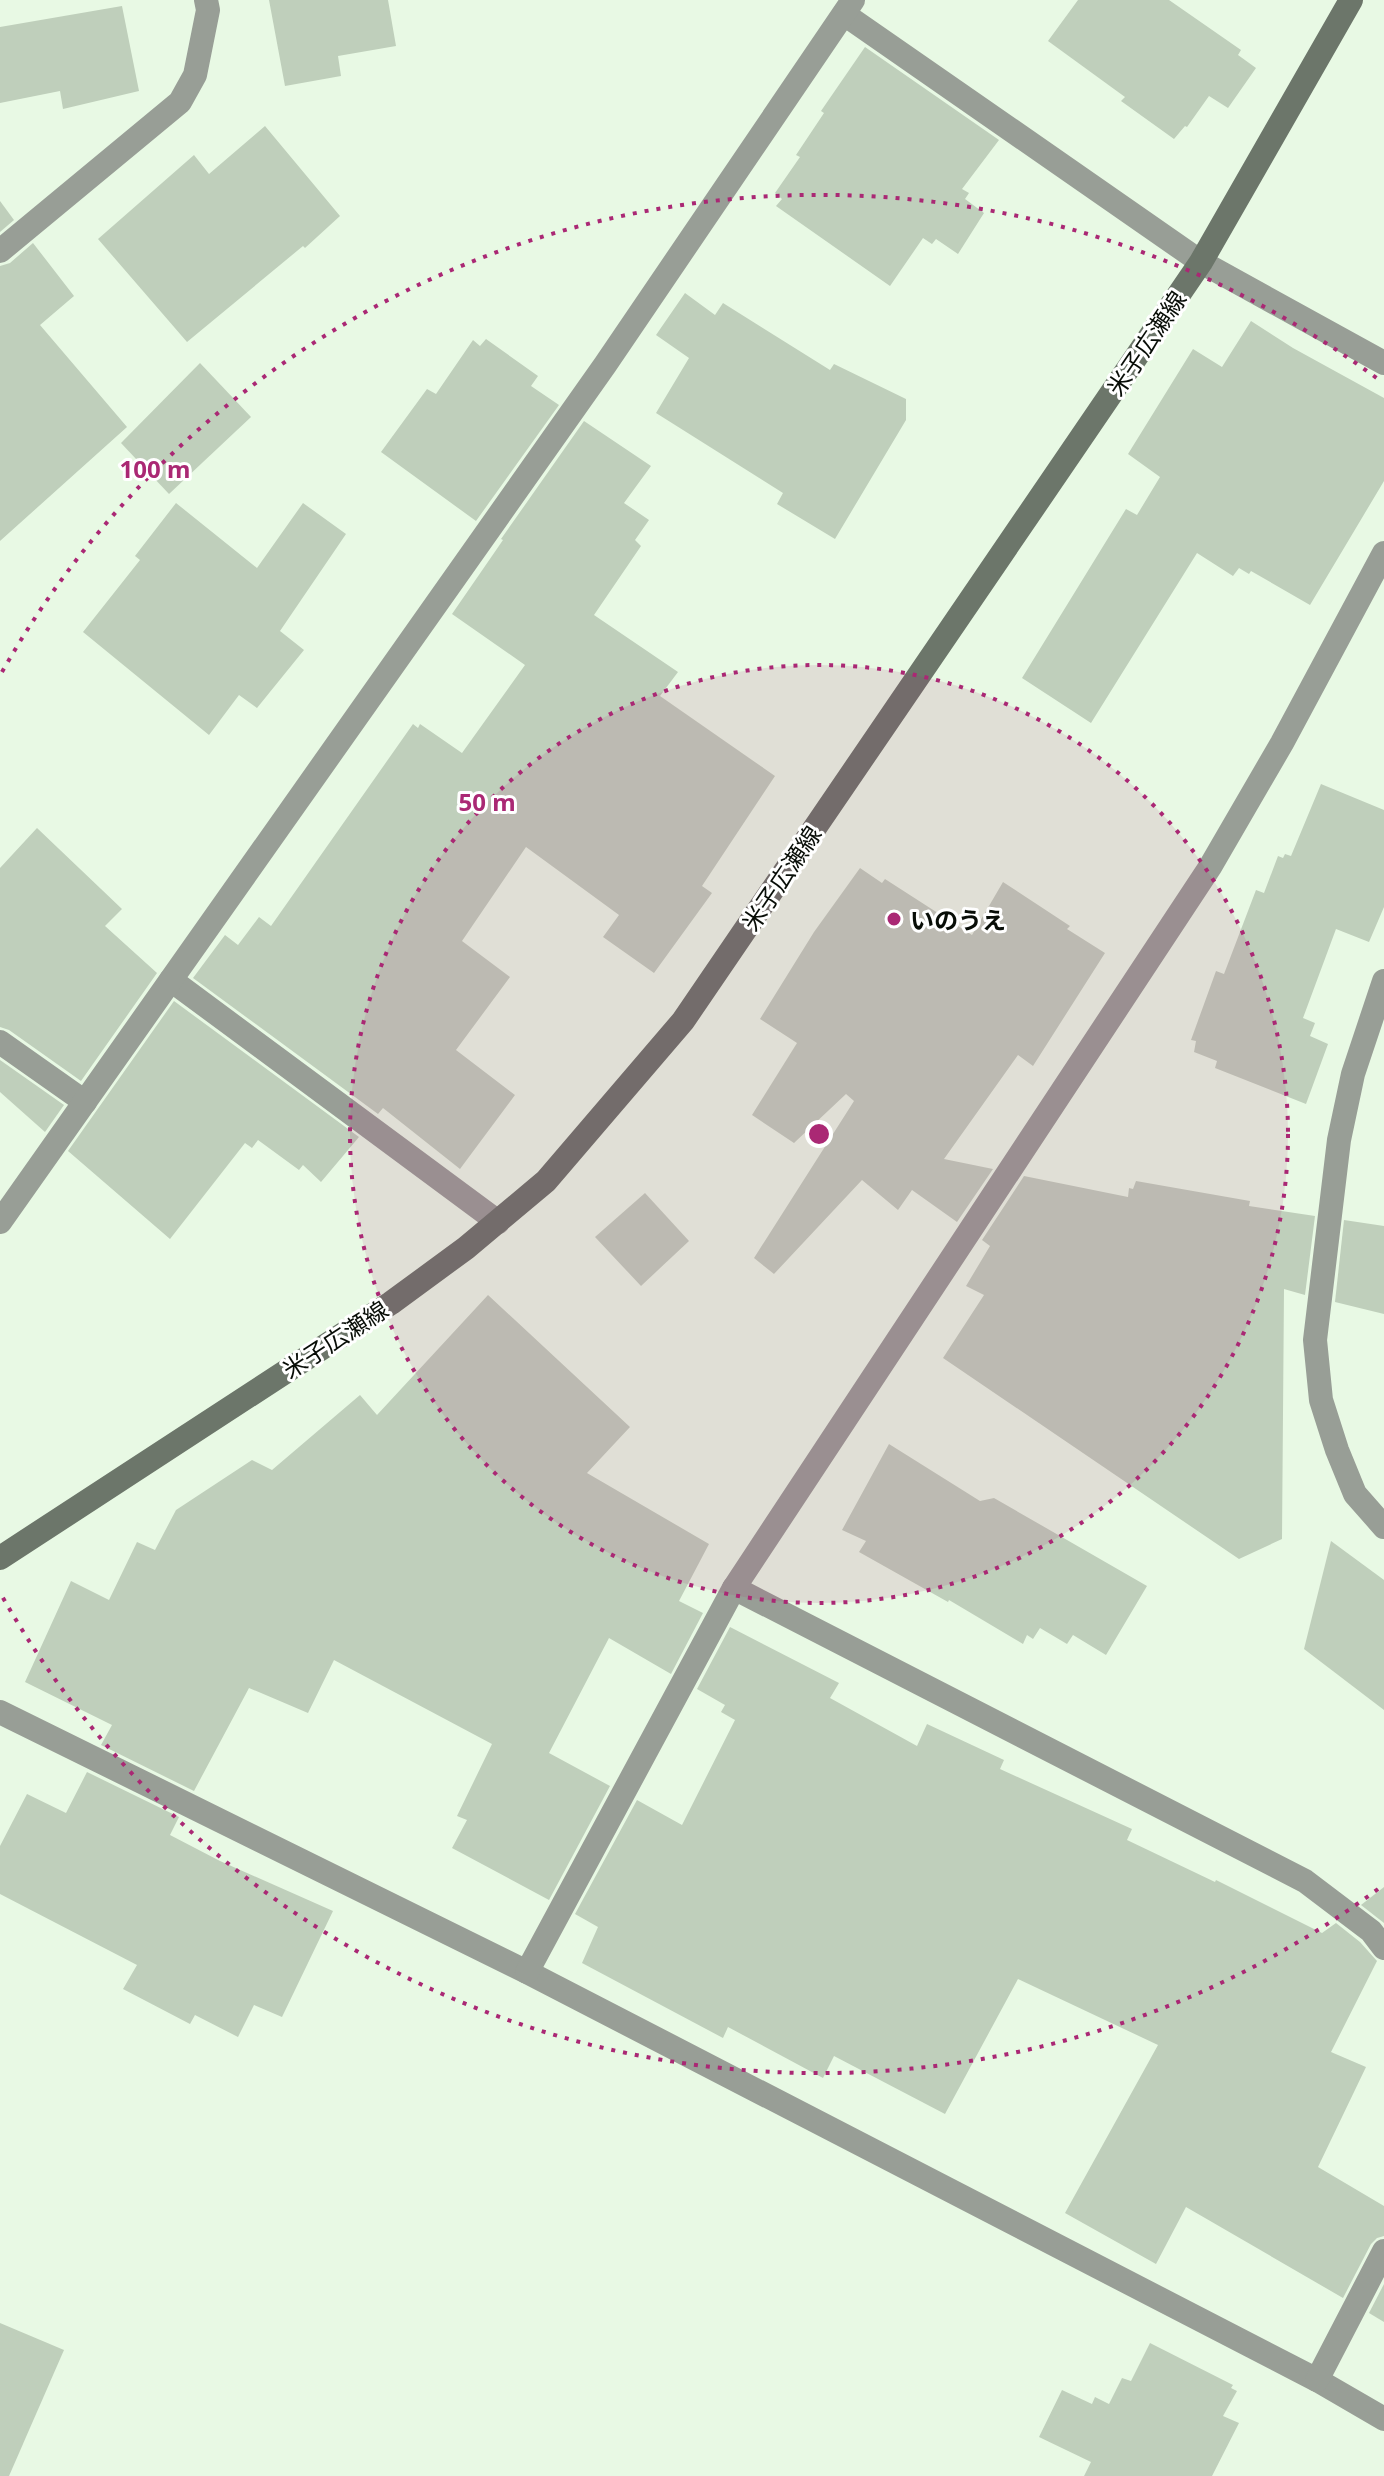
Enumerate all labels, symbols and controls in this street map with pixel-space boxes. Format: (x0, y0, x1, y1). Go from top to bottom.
street label: 米子広瀬線 (1099, 284, 1193, 402)
text: 100 m (120, 452, 190, 485)
text: 50 m (458, 785, 516, 818)
street label: 米子広瀬線 (734, 819, 828, 937)
place label: いのうえ (910, 903, 1006, 936)
marker: いのうえ (885, 910, 903, 928)
centre of rings (805, 1120, 833, 1148)
street label: 米子広瀬線 (276, 1292, 394, 1386)

